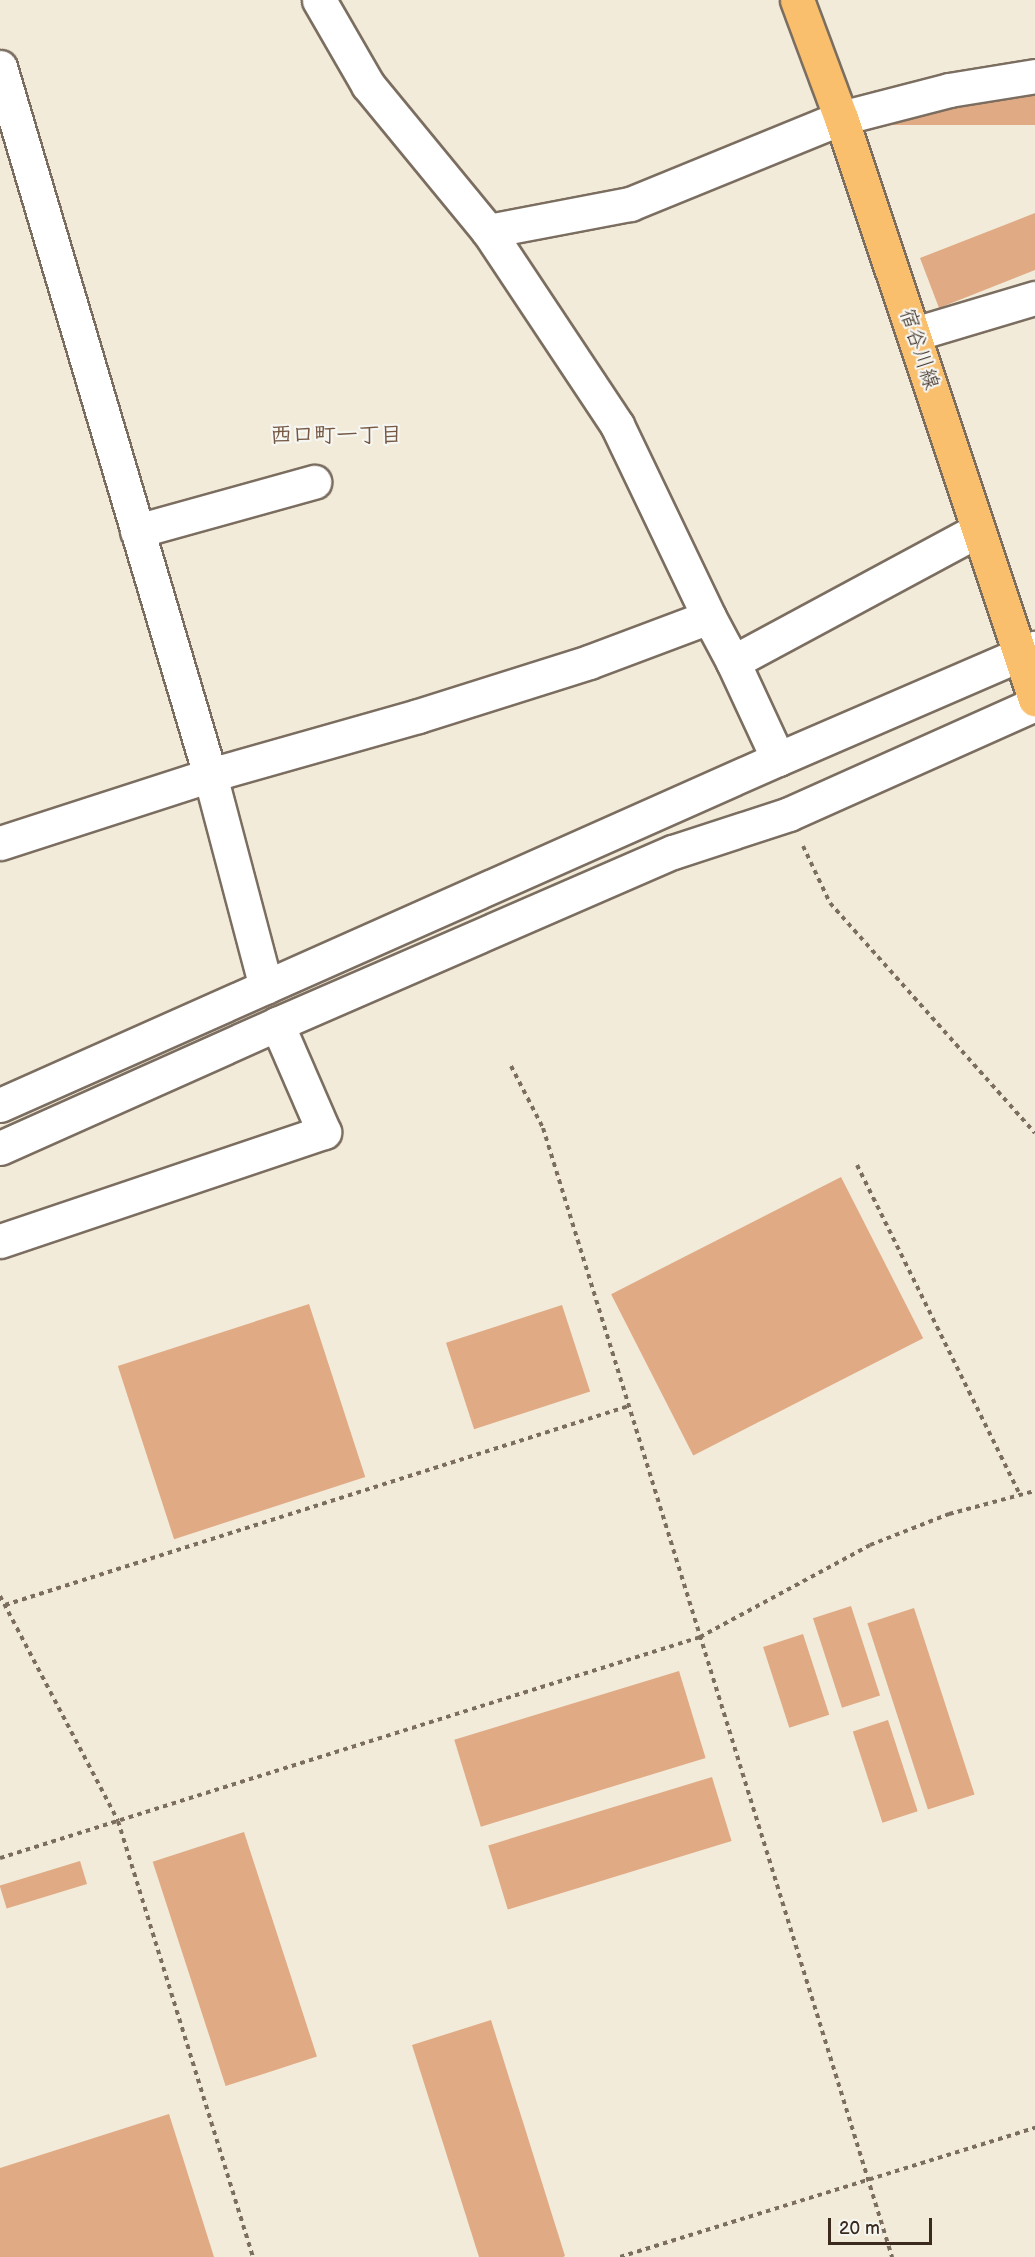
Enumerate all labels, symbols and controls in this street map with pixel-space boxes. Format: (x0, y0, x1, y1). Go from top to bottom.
street label: 宿谷川線 (894, 305, 944, 393)
district label: 西口町一丁目 (270, 423, 402, 449)
scale bar (831, 2206, 934, 2244)
text: 20 m (839, 2218, 880, 2239)

